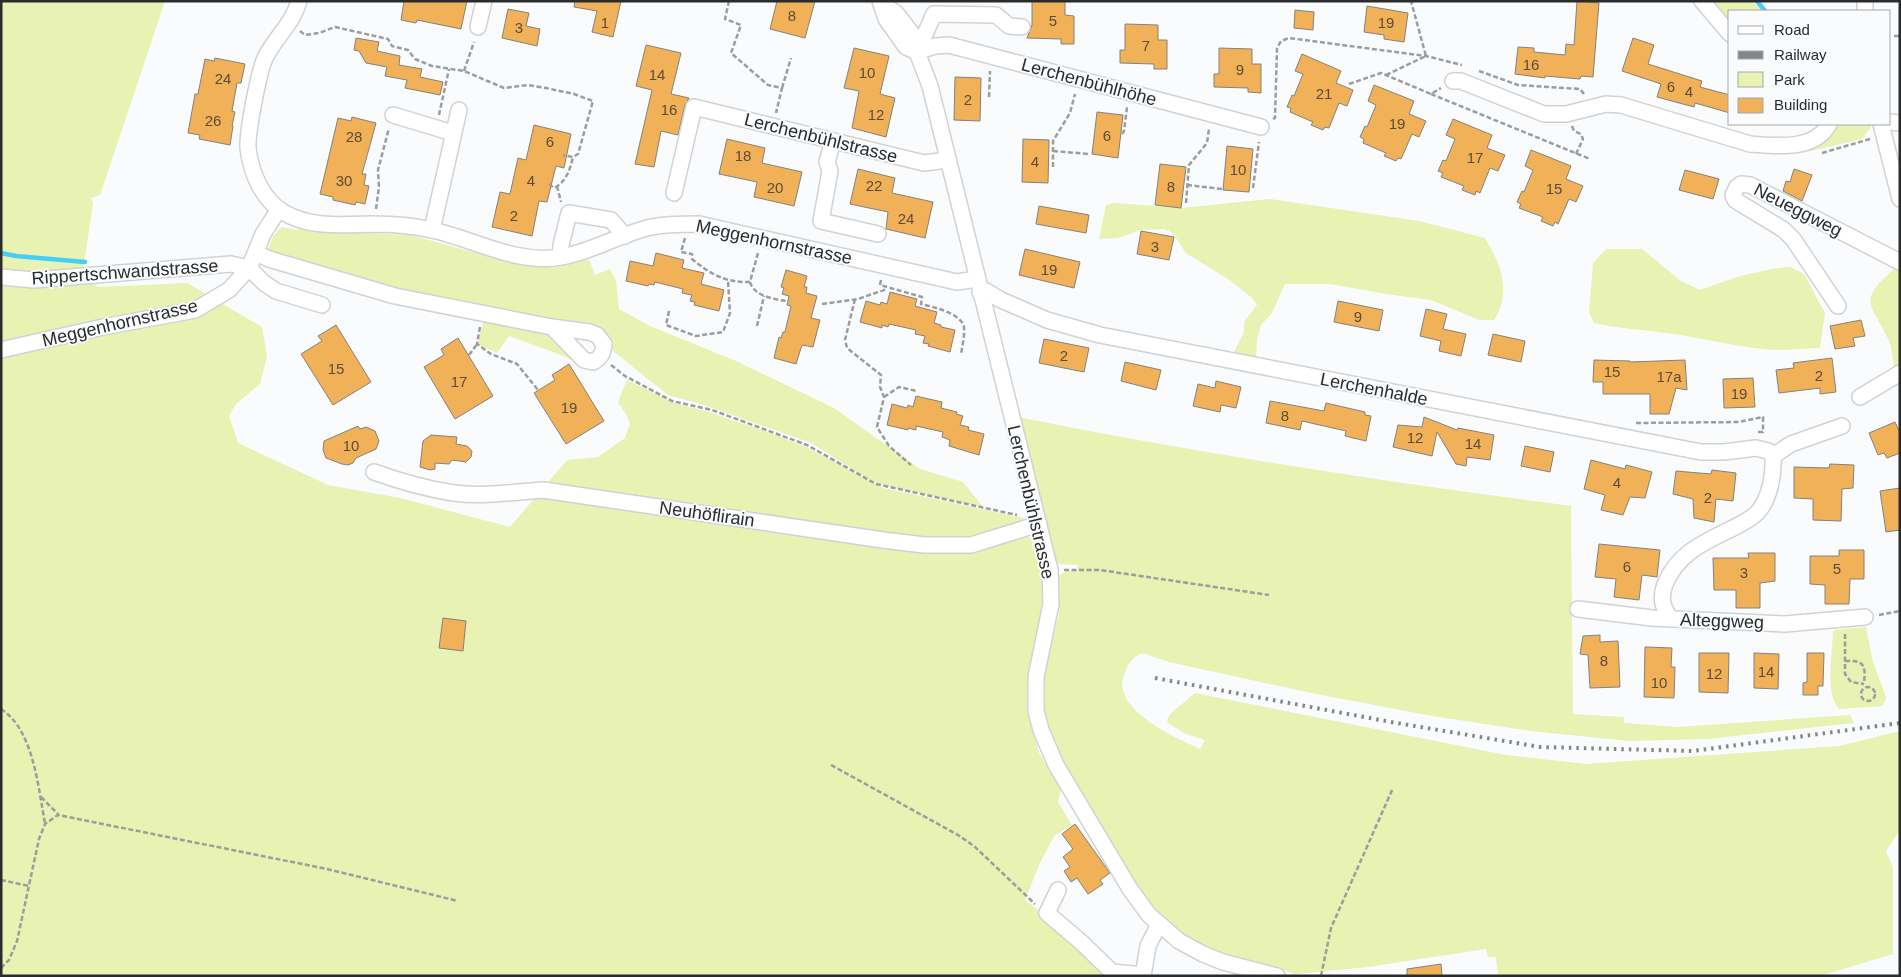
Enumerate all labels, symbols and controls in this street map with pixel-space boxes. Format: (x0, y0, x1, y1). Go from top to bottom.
house number: 8 (788, 7, 796, 24)
legend (1728, 10, 1891, 125)
house number: 5 (1049, 12, 1057, 29)
house number: 1 (601, 14, 609, 31)
house number: 19 (1378, 14, 1394, 31)
house number: 3 (515, 19, 523, 36)
text: Road (1774, 21, 1810, 38)
house number: 7 (1142, 37, 1150, 54)
text: Railway (1774, 46, 1827, 63)
street label: Lerchenbühlhöhe (1019, 54, 1159, 110)
house number: 16 (1523, 56, 1539, 73)
house number: 9 (1236, 61, 1244, 78)
house number: 10 (859, 64, 875, 81)
house number: 14 (649, 66, 665, 83)
house number: 24 (215, 70, 231, 87)
text: Park (1774, 71, 1805, 88)
house number: 6 (1667, 78, 1675, 95)
house number: 4 (1685, 83, 1693, 100)
house number: 21 (1316, 85, 1332, 102)
house number: 2 (964, 91, 972, 108)
text: Building (1774, 96, 1827, 113)
house number: 16 (661, 101, 677, 118)
house number: 12 (868, 106, 884, 123)
street label: Lerchenbühlstrasse (742, 109, 900, 167)
house number: 26 (205, 112, 221, 129)
house number: 19 (1389, 115, 1405, 132)
house number: 6 (1103, 127, 1111, 144)
house number: 28 (346, 128, 362, 145)
house number: 6 (546, 133, 554, 150)
house number: 18 (735, 147, 751, 164)
house number: 17 (1467, 149, 1483, 166)
house number: 4 (1031, 153, 1039, 170)
house number: 10 (1230, 161, 1246, 178)
house number: 30 (336, 172, 352, 189)
house number: 4 (527, 172, 535, 189)
house number: 22 (866, 177, 882, 194)
house number: 8 (1167, 178, 1175, 195)
house number: 20 (767, 179, 783, 196)
street label: Neueggweg (1751, 179, 1845, 241)
house number: 15 (1546, 180, 1562, 197)
house number: 2 (510, 207, 518, 224)
house number: 24 (898, 210, 914, 227)
street label: Meggenhornstrasse (694, 216, 854, 268)
house number: 3 (1151, 238, 1159, 255)
street label: Rippertschwandstrasse (31, 255, 219, 289)
house number: 19 (1041, 261, 1057, 278)
street label: Meggenhornstrasse (40, 295, 200, 351)
house number: 9 (1354, 308, 1362, 325)
house number: 2 (1060, 347, 1068, 364)
house number: 15 (328, 360, 344, 377)
house number: 15 (1604, 363, 1620, 380)
house number: 2 (1815, 367, 1823, 384)
house number: 17a (1656, 368, 1682, 385)
street label: Lerchenhalde (1319, 369, 1429, 409)
house number: 17 (451, 373, 467, 390)
house number: 19 (1731, 385, 1747, 402)
house number: 19 (561, 399, 577, 416)
house number: 8 (1281, 407, 1289, 424)
street label: Lerchenbühlstrasse (1004, 423, 1058, 581)
house number: 12 (1407, 429, 1423, 446)
house number: 14 (1465, 435, 1481, 452)
house number: 10 (343, 437, 359, 454)
house number: 4 (1613, 474, 1621, 491)
house number: 2 (1704, 489, 1712, 506)
street label: Neuhöflirain (658, 497, 756, 531)
house number: 6 (1623, 558, 1631, 575)
house number: 5 (1833, 560, 1841, 577)
house number: 3 (1740, 564, 1748, 581)
street label: Alteggweg (1680, 610, 1764, 632)
house number: 8 (1600, 652, 1608, 669)
house number: 14 (1758, 663, 1774, 680)
house number: 12 (1706, 665, 1722, 682)
house number: 10 (1651, 674, 1667, 691)

